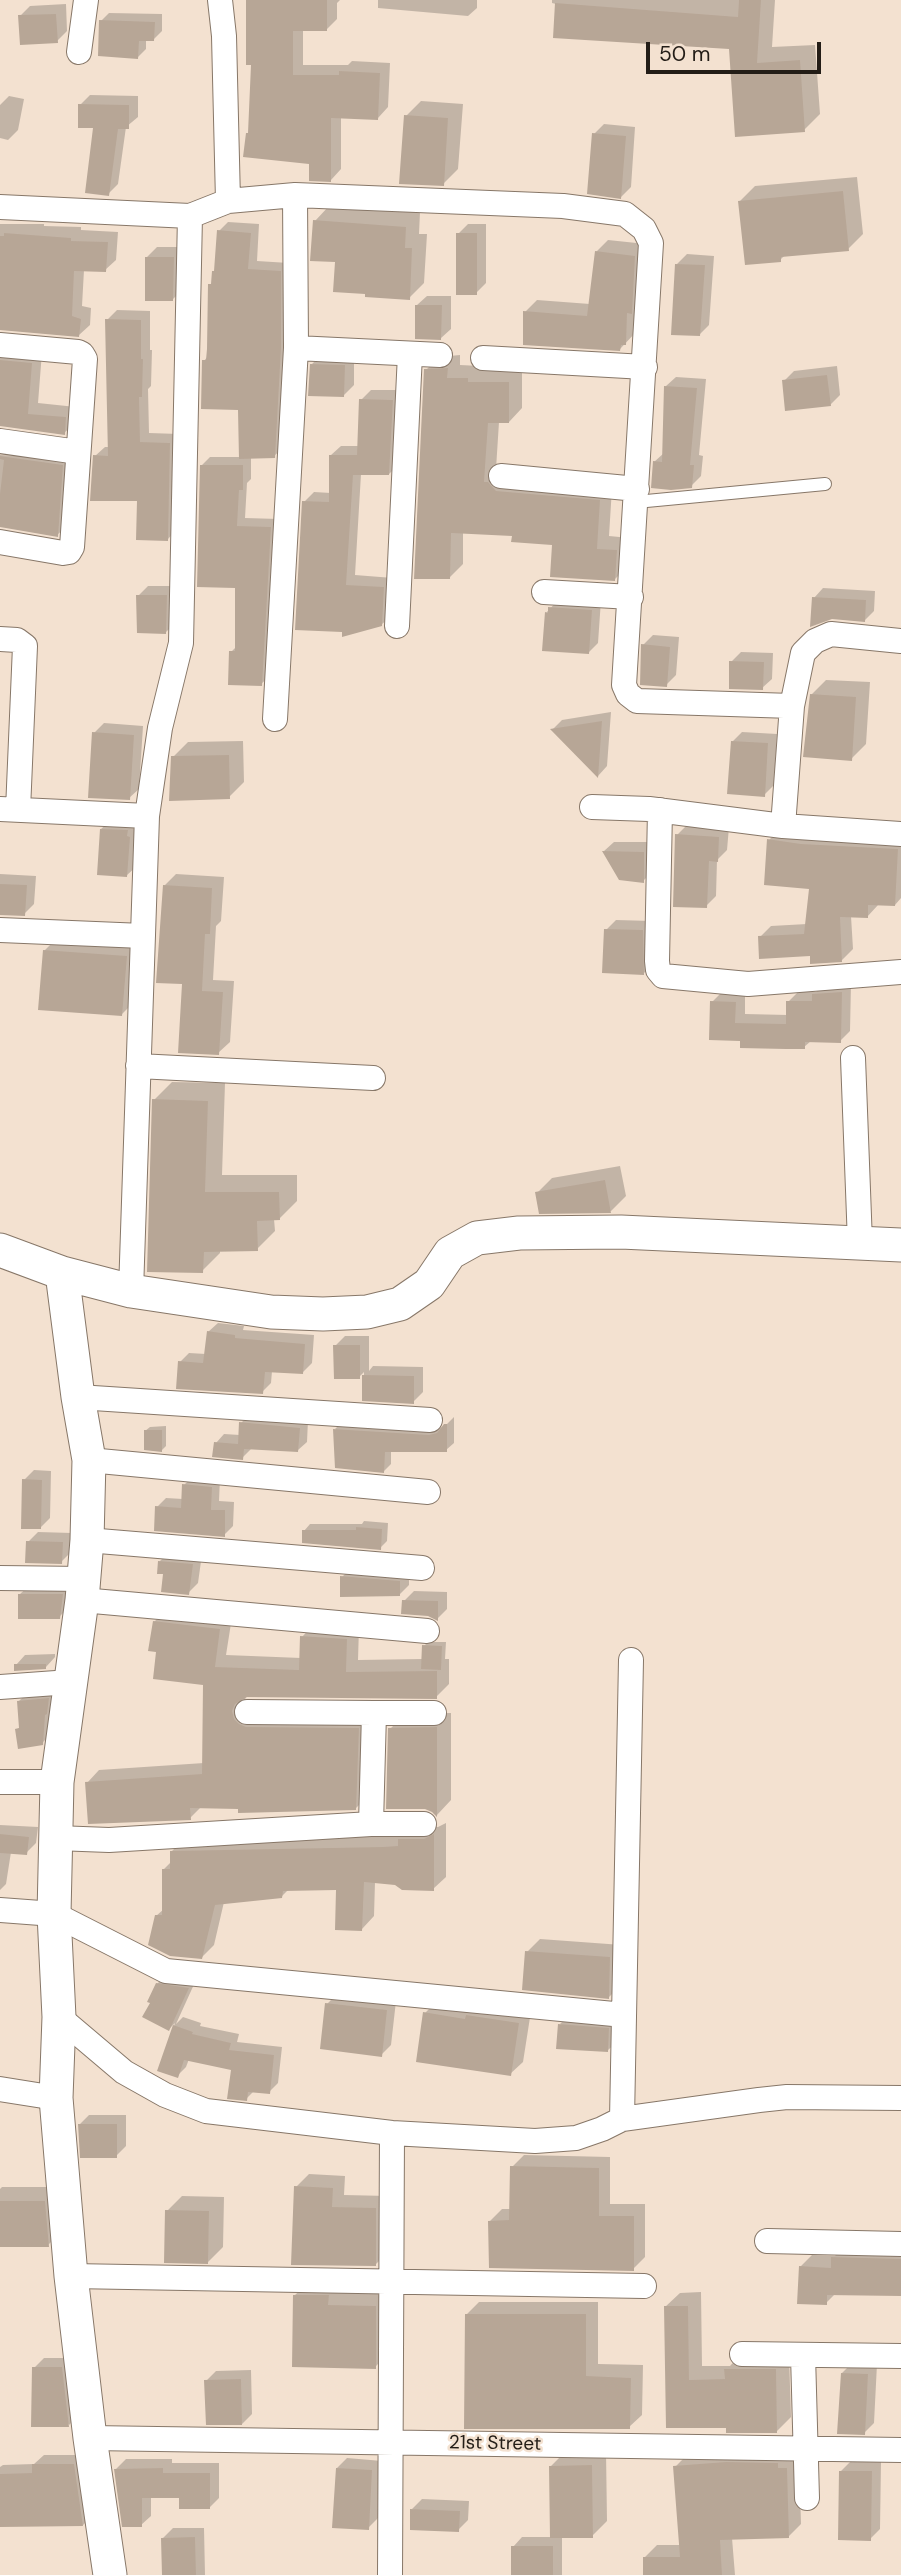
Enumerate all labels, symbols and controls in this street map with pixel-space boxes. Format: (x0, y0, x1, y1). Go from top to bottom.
scale bar (649, 28, 824, 72)
text: 50 m (659, 40, 710, 68)
street label: 21st Street (449, 2432, 541, 2456)

